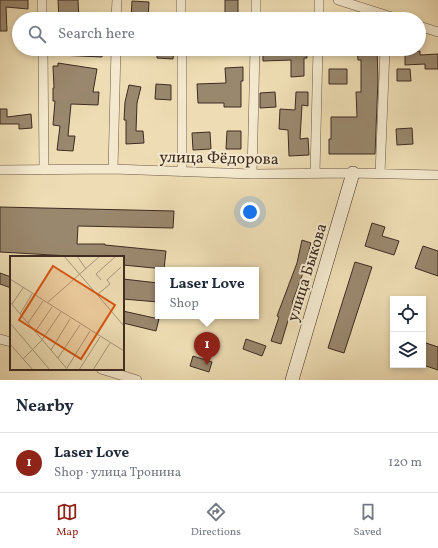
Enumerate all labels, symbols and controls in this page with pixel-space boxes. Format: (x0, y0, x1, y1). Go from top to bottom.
search box (12, 12, 426, 56)
icon: search (26, 23, 48, 45)
text: Search here (58, 24, 135, 45)
street label: улица Фёдорова (159, 147, 279, 171)
your location (240, 202, 260, 222)
street label: улица Быкова (283, 221, 333, 324)
inset map (10, 256, 124, 370)
popup (155, 267, 259, 319)
text: Laser Love (169, 274, 245, 295)
text: Shop (169, 295, 199, 313)
map controls (390, 296, 426, 368)
button: locate (390, 296, 426, 332)
pin: 1 (194, 332, 220, 365)
button: layers (390, 332, 426, 368)
text: Nearby (16, 395, 74, 418)
text: Laser Love (54, 443, 129, 464)
text: 1 (26, 454, 32, 472)
text: 120 m (388, 454, 422, 472)
text: Shop · улица Тронина (54, 464, 181, 482)
tab: Map (56, 501, 78, 540)
tab: Directions (191, 501, 241, 540)
tab: Saved (353, 501, 382, 540)

